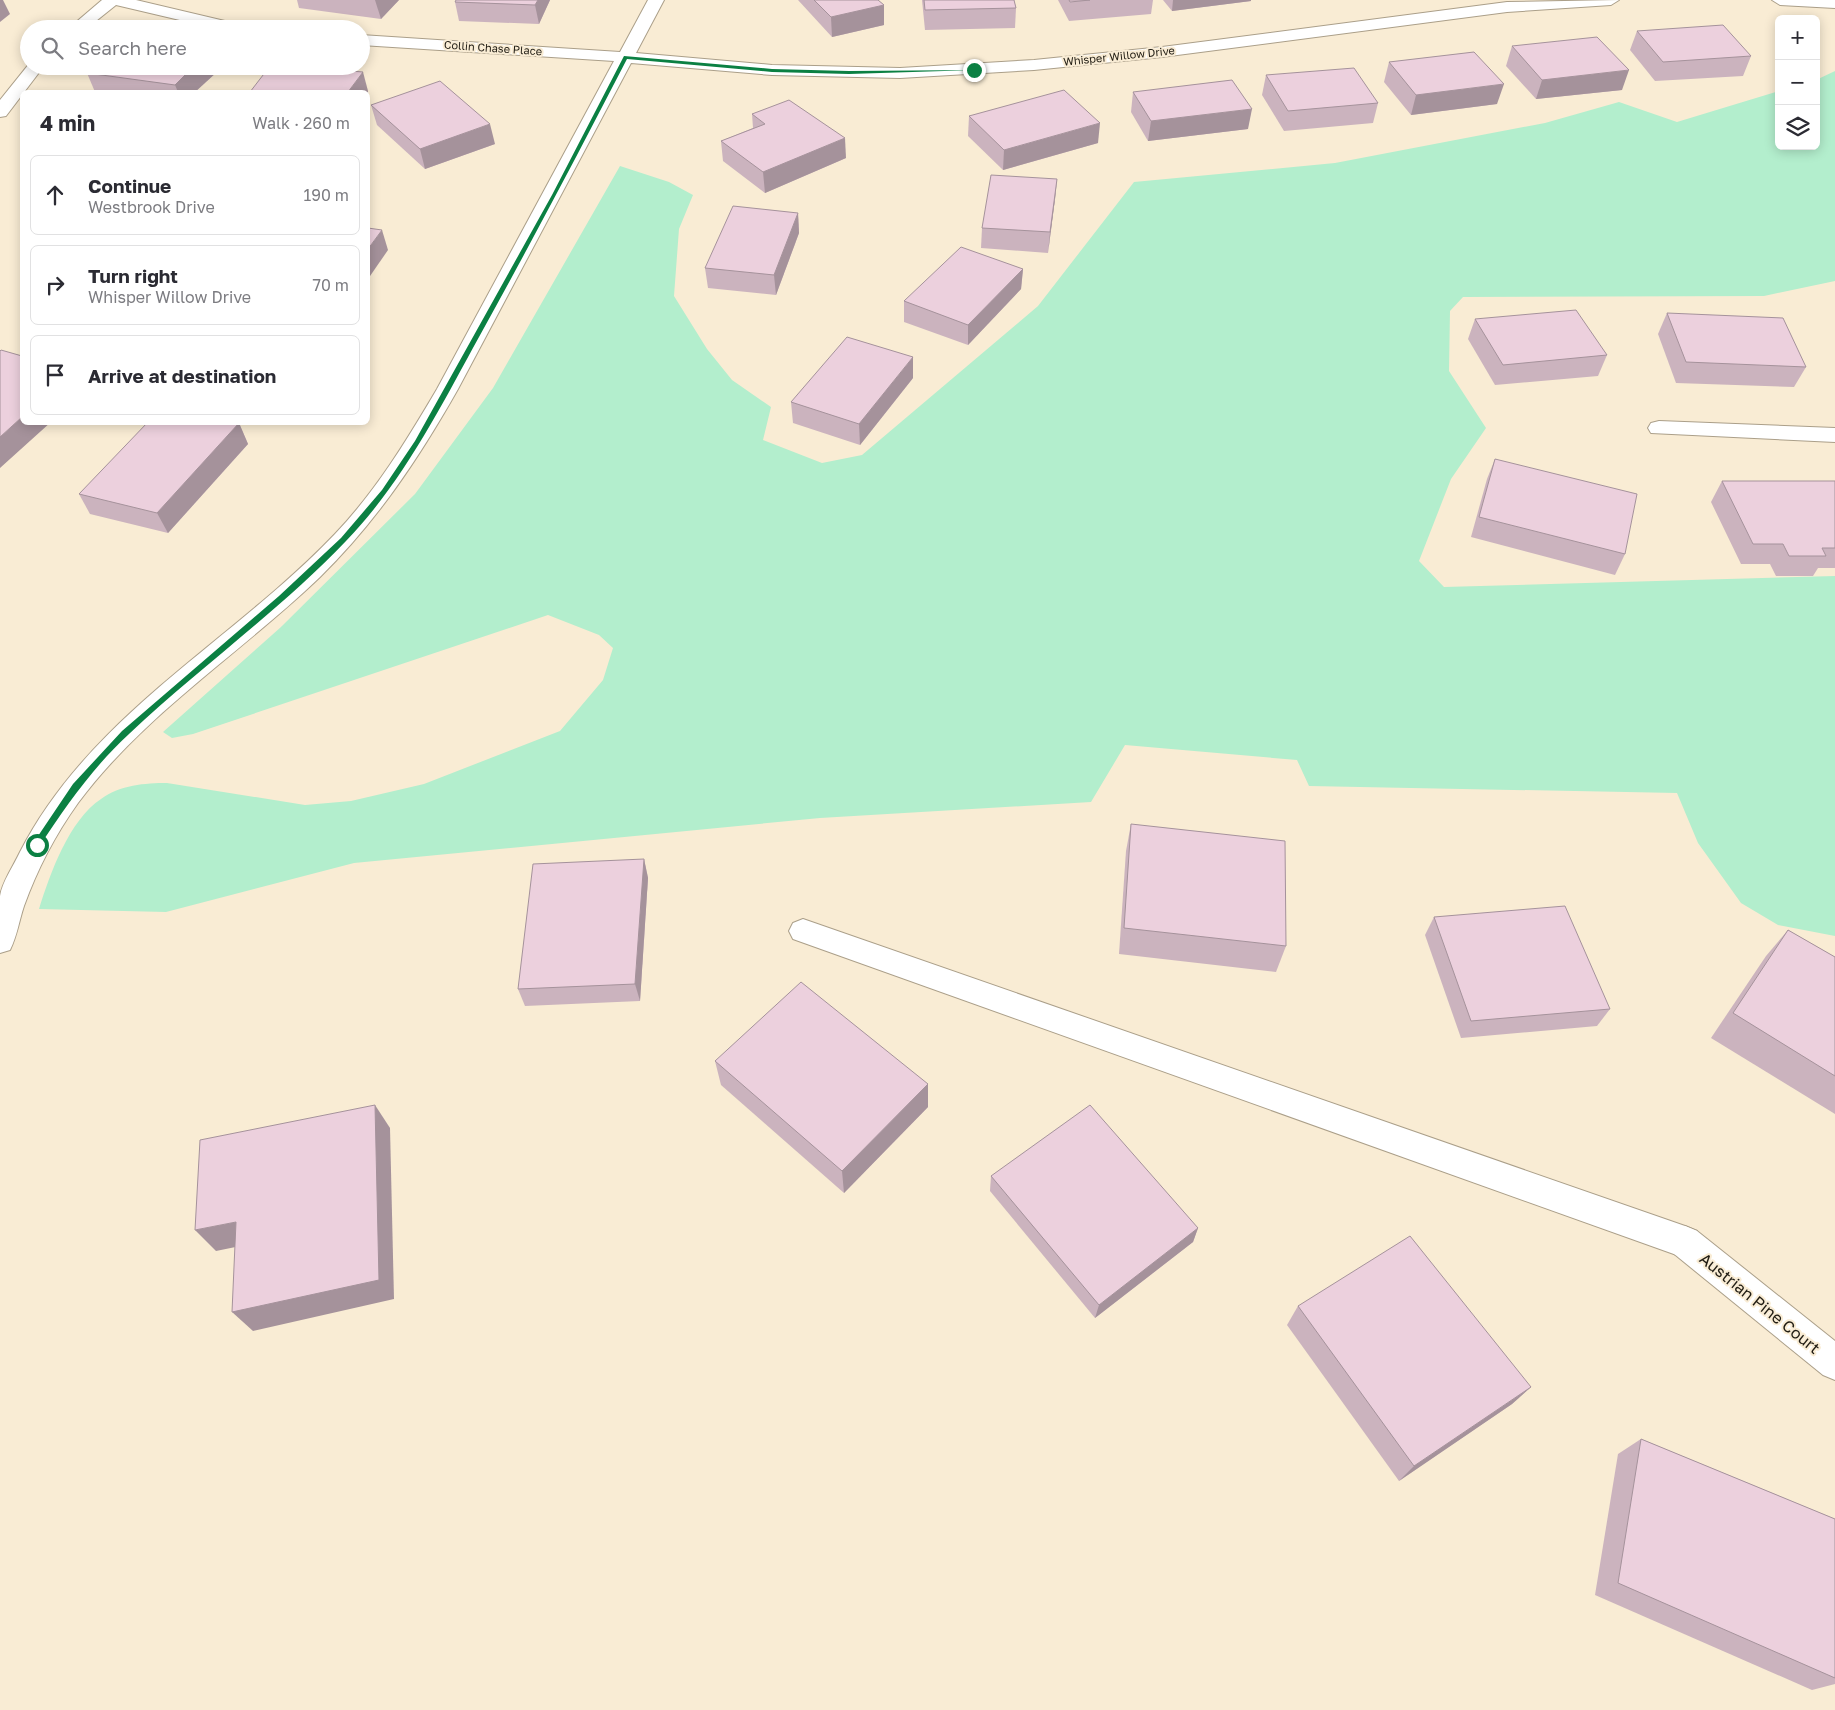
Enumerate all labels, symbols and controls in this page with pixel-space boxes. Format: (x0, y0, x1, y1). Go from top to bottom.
map controls (1775, 15, 1820, 150)
button: + (1775, 15, 1820, 60)
search box (20, 20, 370, 75)
icon: search (38, 34, 66, 62)
text: Search here (78, 36, 187, 59)
street label: Collin Chase Place (444, 38, 543, 57)
street label: Whisper Willow Drive (1063, 43, 1175, 68)
route end (963, 59, 986, 82)
button: − (1775, 60, 1820, 105)
button: layers (1775, 105, 1820, 150)
text: 4 min (40, 110, 95, 136)
text: Walk · 260 m (252, 113, 350, 133)
text: Continue (88, 174, 171, 197)
icon: ahead (41, 181, 69, 209)
text: 190 m (303, 185, 349, 205)
text: Westbrook Drive (88, 197, 215, 217)
text: Turn right (88, 264, 178, 287)
icon: right (41, 271, 69, 299)
text: 70 m (312, 275, 349, 295)
text: Whisper Willow Drive (88, 287, 251, 307)
icon: arrive (41, 361, 69, 389)
text: Arrive at destination (88, 364, 276, 387)
route start (26, 834, 49, 857)
street label: Austrian Pine Court (1696, 1248, 1824, 1358)

